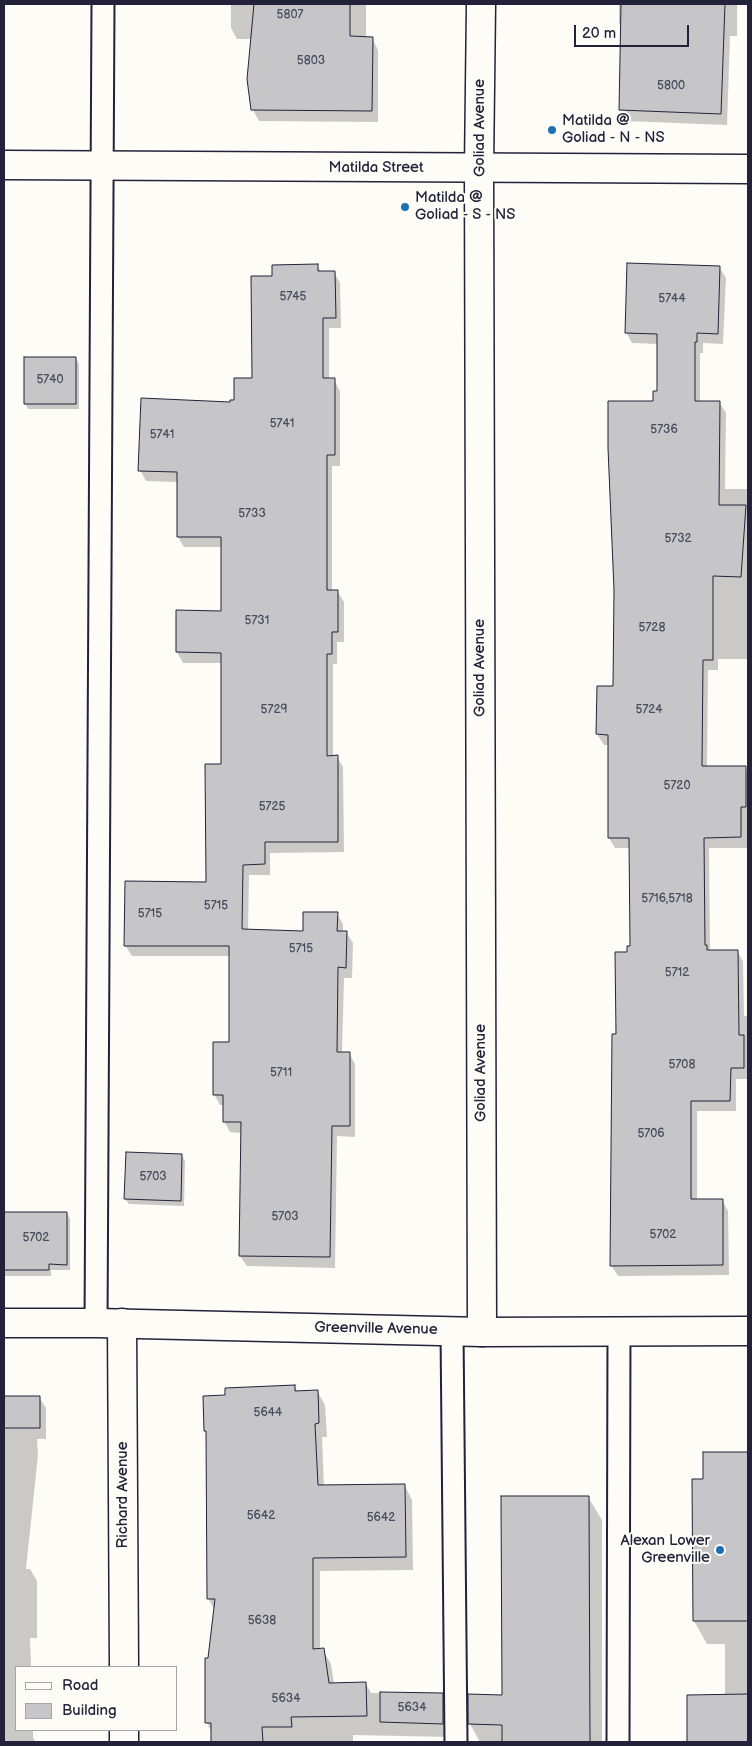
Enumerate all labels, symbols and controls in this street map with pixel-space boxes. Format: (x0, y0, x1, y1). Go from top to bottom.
house number: 5807 (277, 8, 303, 22)
scale bar (577, 15, 692, 47)
text: 20 m (582, 24, 616, 43)
house number: 5803 (297, 54, 325, 68)
street label: Goliad Avenue (471, 79, 489, 177)
house number: 5800 (657, 79, 685, 93)
place label: Matilda @ Goliad - N - NS (562, 112, 665, 147)
marker: Matilda @ Goliad - N - NS (546, 124, 558, 136)
street label: Matilda Street (328, 159, 424, 177)
place label: Matilda @ Goliad - S - NS (415, 189, 515, 224)
marker: Matilda @ Goliad - S - NS (399, 201, 411, 213)
house number: 5745 (280, 290, 306, 304)
house number: 5744 (658, 292, 686, 306)
house number: 5740 (36, 373, 64, 387)
house number: 5741 (270, 417, 294, 431)
house number: 5736 (650, 423, 678, 437)
house number: 5741 (150, 428, 174, 442)
house number: 5733 (238, 507, 266, 521)
house number: 5732 (664, 532, 692, 546)
house number: 5731 (245, 614, 269, 628)
street label: Goliad Avenue (471, 619, 489, 717)
house number: 5728 (639, 621, 665, 635)
house number: 5729 (261, 703, 287, 717)
house number: 5724 (636, 703, 662, 717)
house number: 5720 (664, 779, 690, 793)
house number: 5725 (259, 800, 285, 814)
house number: 5716,5718 (641, 892, 693, 906)
house number: 5715 (204, 899, 228, 913)
house number: 5715 (138, 907, 162, 921)
house number: 5715 (289, 942, 313, 956)
house number: 5712 (665, 966, 689, 980)
street label: Goliad Avenue (472, 1024, 490, 1122)
house number: 5708 (669, 1058, 695, 1072)
house number: 5711 (270, 1066, 292, 1080)
house number: 5706 (637, 1127, 665, 1141)
house number: 5703 (139, 1170, 167, 1184)
house number: 5703 (271, 1210, 299, 1224)
house number: 5702 (650, 1228, 676, 1242)
house number: 5702 (23, 1231, 49, 1245)
street label: Greenville Avenue (314, 1319, 438, 1339)
house number: 5644 (254, 1406, 282, 1420)
street label: Richard Avenue (114, 1441, 132, 1549)
house number: 5642 (247, 1509, 275, 1523)
house number: 5642 (367, 1511, 395, 1525)
place label: Alexan Lower Greenville (620, 1532, 710, 1567)
marker: Alexan Lower Greenville (714, 1544, 726, 1556)
house number: 5638 (248, 1614, 276, 1628)
legend (15, 1666, 178, 1731)
text: Road (62, 1676, 98, 1695)
house number: 5634 (272, 1692, 300, 1706)
text: Building (62, 1701, 117, 1720)
house number: 5634 (398, 1701, 426, 1715)

